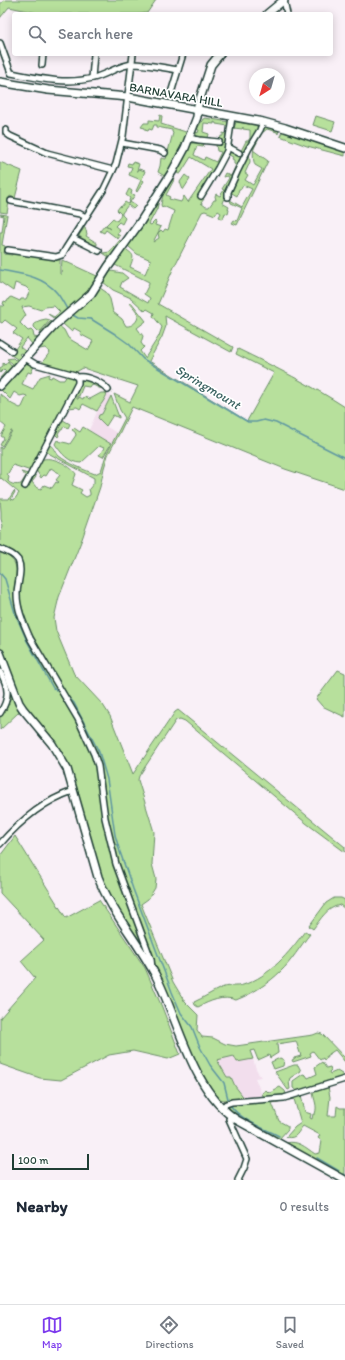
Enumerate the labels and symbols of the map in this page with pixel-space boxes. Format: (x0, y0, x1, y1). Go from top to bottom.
north arrow (249, 68, 285, 104)
street label: BARNAVARA HILL (128, 80, 224, 110)
water label: Springmount (173, 362, 244, 413)
scale bar (12, 1152, 89, 1171)

